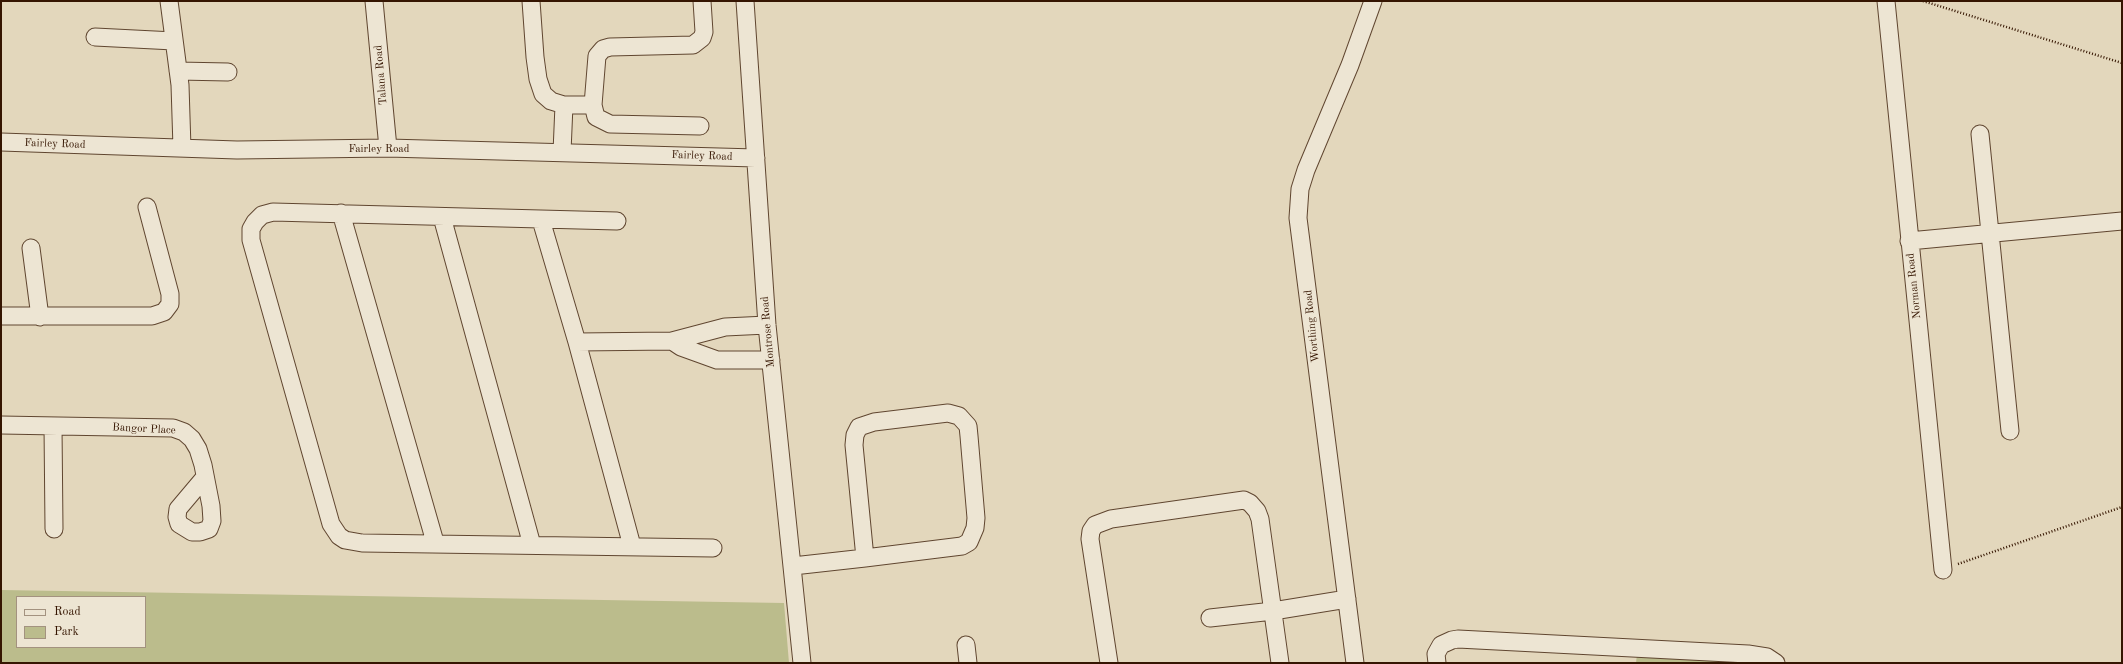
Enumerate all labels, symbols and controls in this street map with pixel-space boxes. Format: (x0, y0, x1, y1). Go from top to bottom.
street label: Talana Road (372, 44, 390, 106)
street label: Fairley Road (24, 136, 86, 152)
street label: Fairley Road (348, 142, 410, 156)
street label: Fairley Road (671, 148, 733, 164)
street label: Norman Road (1904, 252, 1924, 320)
street label: Worthing Road (1302, 289, 1322, 363)
street label: Montrose Road (758, 296, 778, 368)
street label: Bangor Place (112, 421, 176, 437)
legend (16, 596, 146, 648)
text: Road (54, 606, 81, 618)
text: Park (54, 626, 79, 638)

